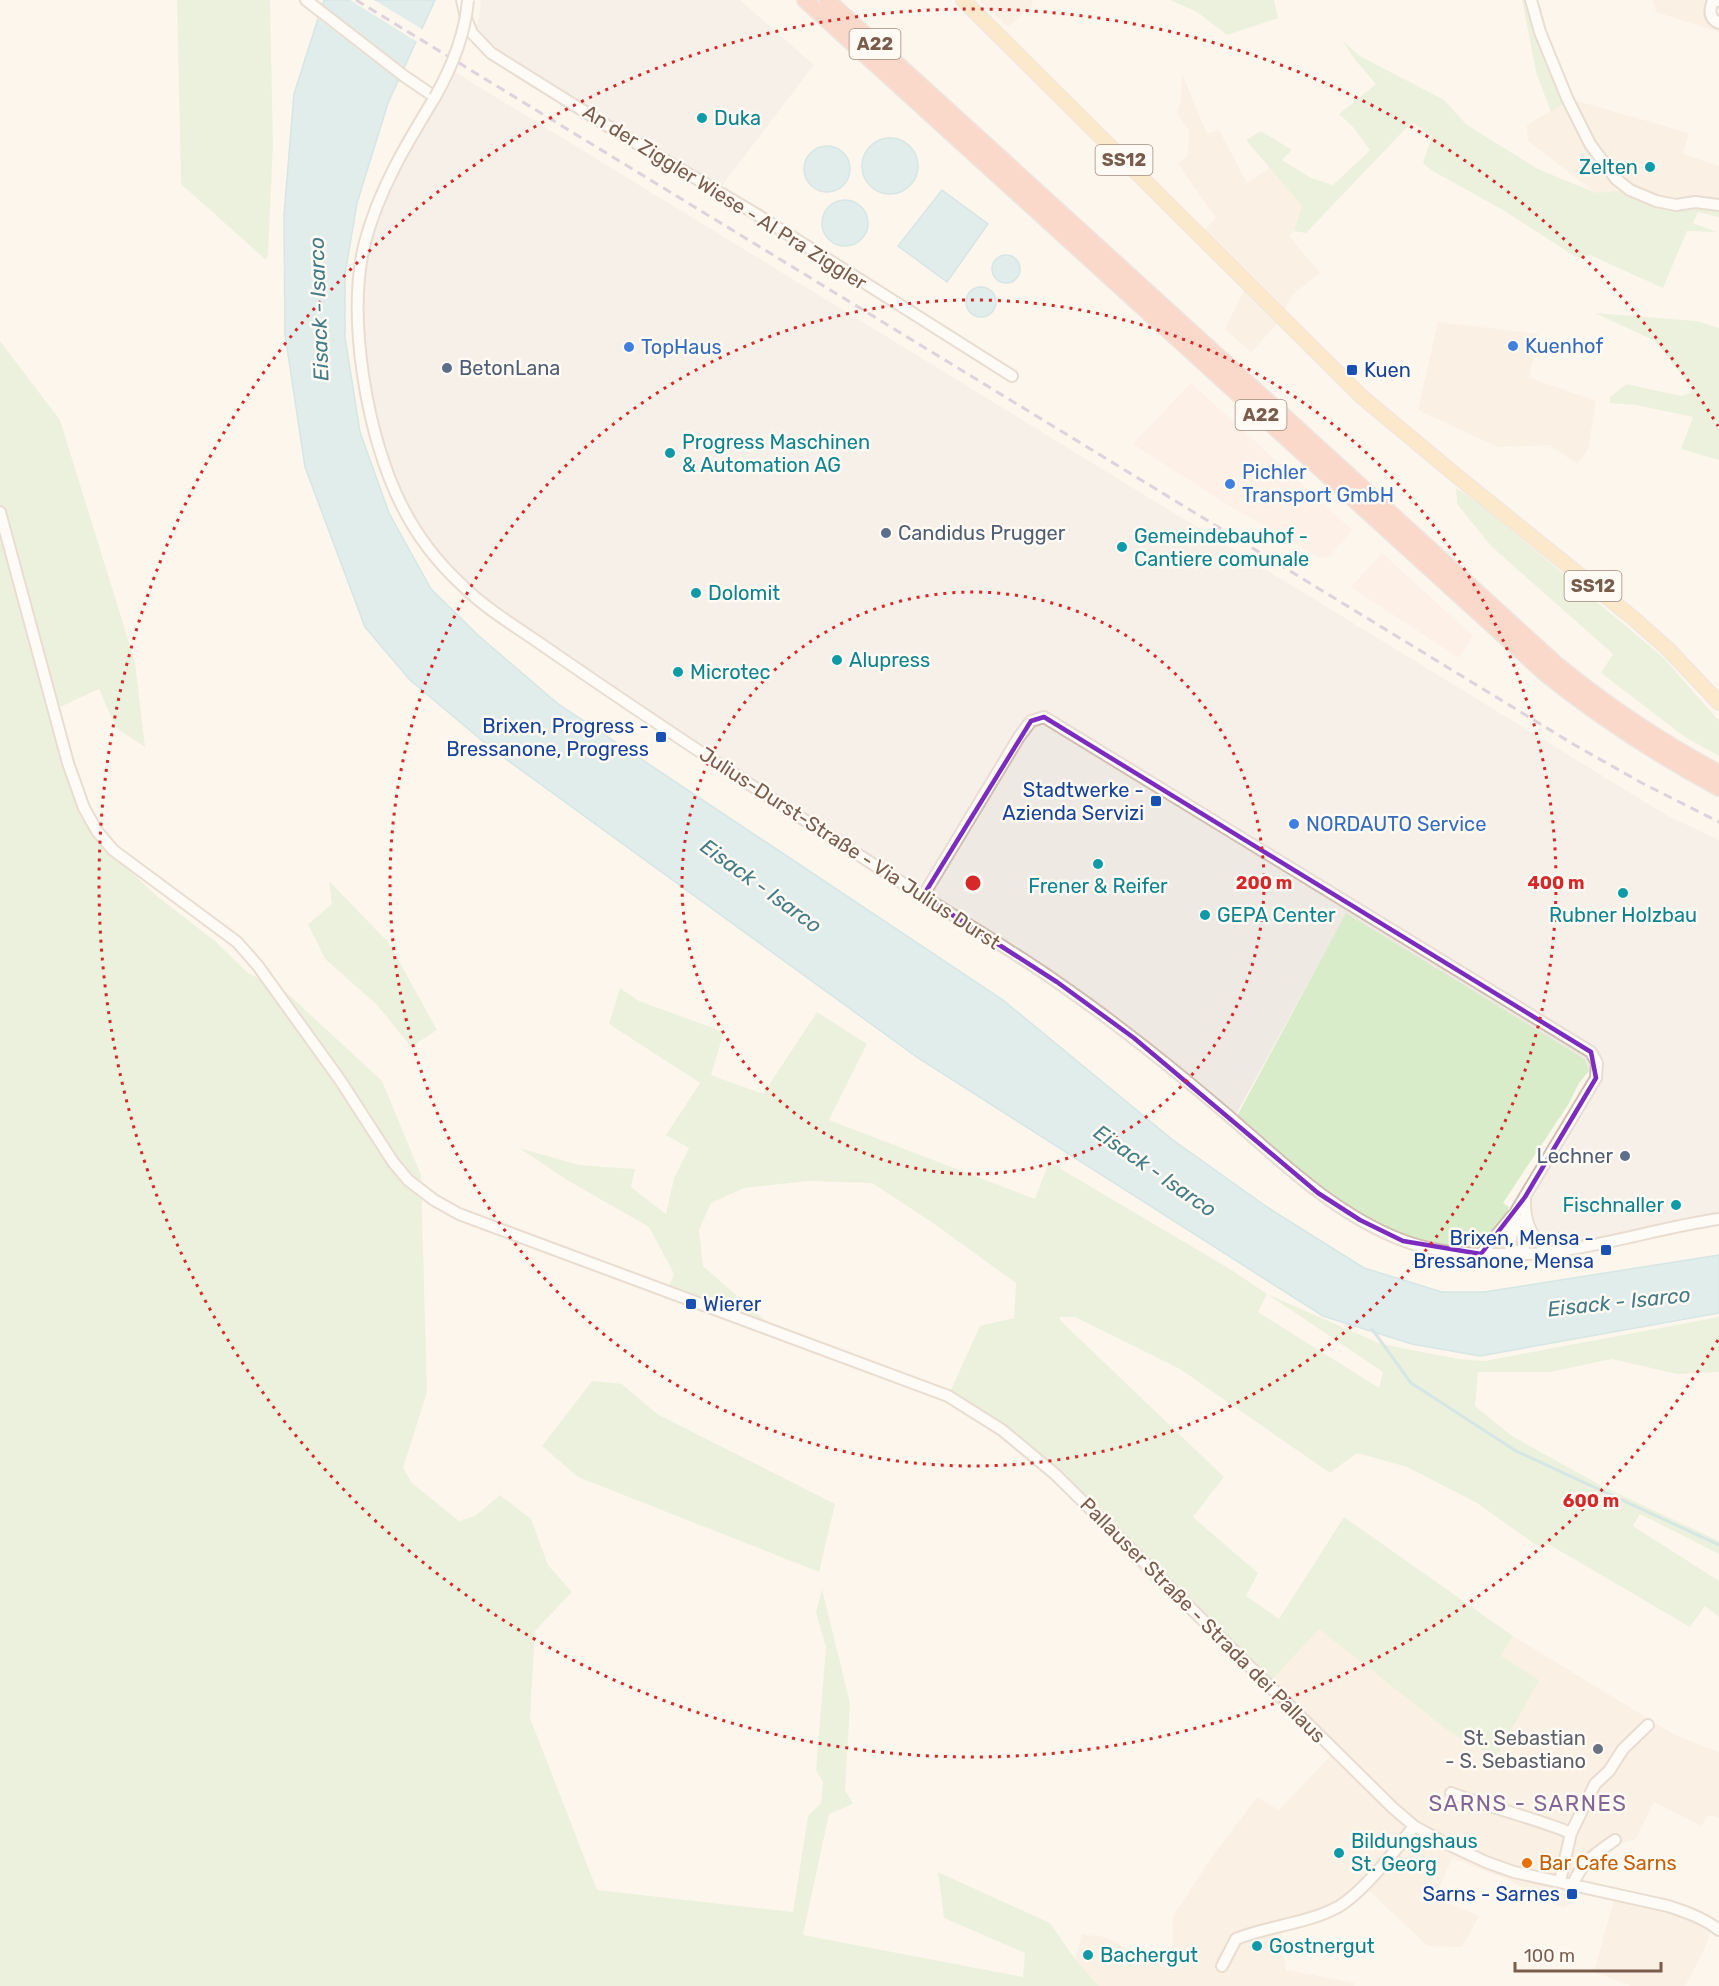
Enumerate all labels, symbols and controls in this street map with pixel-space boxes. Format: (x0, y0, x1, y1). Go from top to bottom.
road number: A22 (850, 29, 900, 59)
street label: An der Ziggler Wiese - Al Pra Ziggler (579, 99, 872, 295)
place label: Duka (714, 106, 761, 130)
marker: Duka (695, 111, 709, 125)
road number: SS12 (1096, 145, 1152, 175)
place label: Zelten (1579, 155, 1638, 179)
marker: Zelten (1643, 160, 1657, 174)
water label: Eisack - Isarco (303, 237, 334, 381)
place label: Kuenhof (1525, 334, 1603, 358)
place label: TopHaus (641, 335, 722, 359)
marker: Kuenhof (1506, 339, 1520, 353)
marker: TopHaus (622, 340, 636, 354)
place label: BetonLana (459, 356, 560, 380)
place label: Kuen (1364, 358, 1411, 382)
marker: BetonLana (440, 361, 454, 375)
marker: Kuen (1345, 363, 1359, 377)
road number: A22 (1236, 400, 1286, 430)
place label: Progress Maschinen & Automation AG (682, 430, 870, 477)
marker: Progress Maschinen & Automation AG (663, 446, 677, 460)
place label: Pichler Transport GmbH (1242, 460, 1394, 507)
marker: Pichler Transport GmbH (1223, 477, 1237, 491)
place label: Candidus Prugger (898, 521, 1066, 545)
place label: Gemeindebauhof - Cantiere comunale (1134, 524, 1309, 571)
marker: Candidus Prugger (879, 526, 893, 540)
marker: Gemeindebauhof - Cantiere comunale (1115, 540, 1129, 554)
road number: SS12 (1564, 571, 1622, 601)
place label: Dolomit (708, 581, 780, 605)
marker: Dolomit (689, 586, 703, 600)
place label: Alupress (849, 648, 930, 672)
marker: Alupress (830, 653, 844, 667)
place label: Microtec (690, 660, 771, 684)
marker: Microtec (671, 665, 685, 679)
place label: Brixen, Progress - Bressanone, Progress (446, 714, 649, 761)
marker: Brixen, Progress - Bressanone, Progress (654, 730, 668, 744)
street label: Julius-Durst-Straße - Via Julius Durst (695, 742, 1005, 955)
place label: Stadtwerke - Azienda Servizi (1002, 778, 1144, 825)
marker: Stadtwerke - Azienda Servizi (1149, 794, 1163, 808)
place label: NORDAUTO Service (1306, 812, 1486, 836)
marker: NORDAUTO Service (1287, 817, 1301, 831)
water label: Eisack - Isarco (696, 833, 827, 938)
marker: Frener & Reifer (1091, 857, 1105, 871)
text: 200 m (1236, 872, 1292, 894)
text: 400 m (1527, 872, 1585, 894)
centre of rings (963, 873, 983, 893)
place label: Frener & Reifer (1028, 874, 1168, 898)
marker: Rubner Holzbau (1616, 886, 1630, 900)
place label: GEPA Center (1217, 903, 1336, 927)
place label: Rubner Holzbau (1549, 903, 1697, 927)
marker: GEPA Center (1198, 908, 1212, 922)
water label: Eisack - Isarco (1089, 1119, 1221, 1222)
place label: Lechner (1537, 1144, 1613, 1168)
marker: Lechner (1618, 1149, 1632, 1163)
place label: Fischnaller (1562, 1193, 1664, 1217)
marker: Fischnaller (1669, 1198, 1683, 1212)
place label: Brixen, Mensa - Bressanone, Mensa (1413, 1226, 1594, 1273)
marker: Brixen, Mensa - Bressanone, Mensa (1599, 1243, 1613, 1257)
water label: Eisack - Isarco (1546, 1282, 1692, 1321)
place label: Wierer (703, 1292, 762, 1316)
marker: Wierer (684, 1297, 698, 1311)
text: 600 m (1563, 1490, 1619, 1512)
street label: Pallauser Straße - Strada dei Pallaus (1075, 1492, 1331, 1748)
place label: St. Sebastian - S. Sebastiano (1445, 1726, 1586, 1773)
marker: St. Sebastian - S. Sebastiano (1591, 1742, 1605, 1756)
district label: SARNS - SARNES (1429, 1790, 1627, 1817)
place label: Bildungshaus St. Georg (1351, 1829, 1478, 1876)
marker: Bildungshaus St. Georg (1332, 1846, 1346, 1860)
place label: Bar Cafe Sarns (1539, 1851, 1677, 1875)
marker: Bar Cafe Sarns (1520, 1856, 1534, 1870)
place label: Sarns - Sarnes (1423, 1882, 1560, 1906)
marker: Sarns - Sarnes (1565, 1887, 1579, 1901)
place label: Gostnergut (1269, 1934, 1375, 1958)
scale bar (1515, 1935, 1660, 1973)
marker: Gostnergut (1250, 1939, 1264, 1953)
place label: Bachergut (1100, 1943, 1198, 1967)
text: 100 m (1524, 1945, 1575, 1967)
marker: Bachergut (1081, 1948, 1095, 1962)

